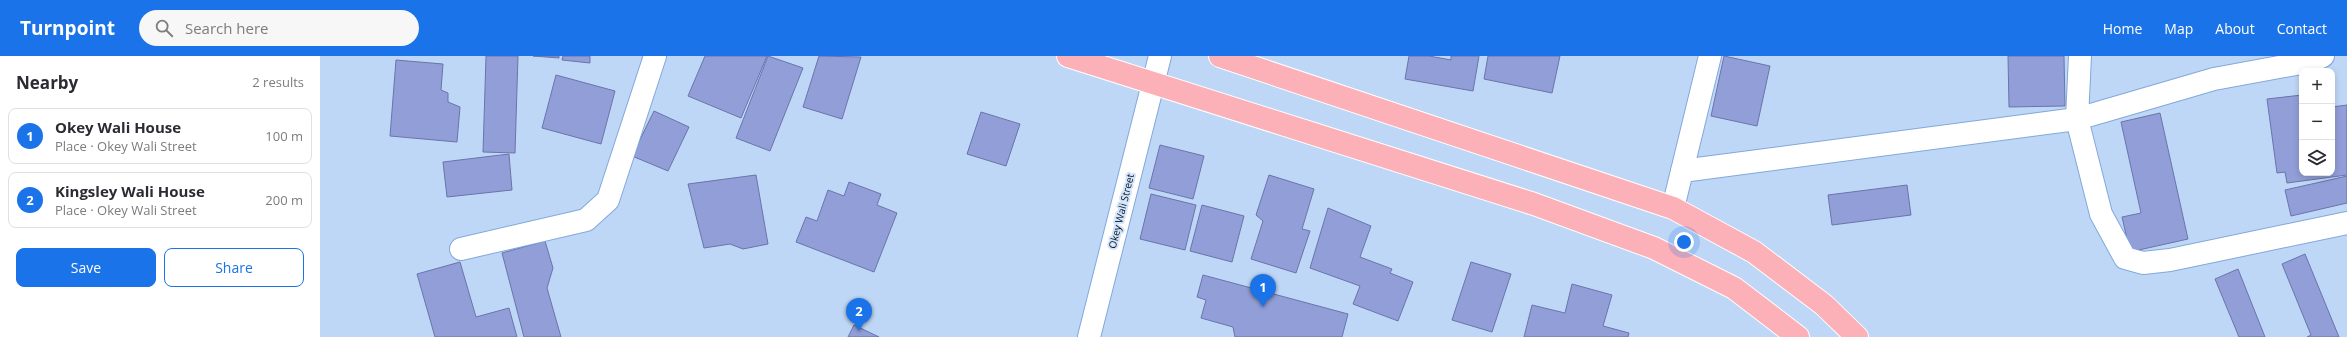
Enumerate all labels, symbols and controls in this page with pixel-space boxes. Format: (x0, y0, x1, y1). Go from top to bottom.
search box (139, 10, 419, 46)
text: Turnpoint (20, 15, 115, 41)
icon: search (153, 17, 175, 39)
text: Search here (185, 18, 269, 38)
text: Home (2103, 19, 2142, 38)
text: Map (2164, 19, 2193, 38)
text: About (2215, 19, 2255, 38)
text: Contact (2277, 19, 2327, 38)
map controls (2299, 68, 2335, 176)
button: + (2299, 68, 2335, 104)
text: Nearby (16, 71, 78, 94)
text: 2 results (252, 73, 304, 91)
button: − (2299, 104, 2335, 140)
text: Okey Wali House (55, 117, 181, 137)
text: 1 (26, 127, 34, 145)
text: 100 m (265, 127, 303, 145)
text: Place · Okey Wali Street (55, 137, 197, 155)
button: layers (2299, 140, 2335, 176)
street label: Okey Wali Street (1105, 172, 1137, 250)
text: Kingsley Wali House (55, 181, 205, 201)
text: 2 (26, 191, 34, 209)
text: 200 m (265, 191, 303, 209)
text: Place · Okey Wali Street (55, 201, 197, 219)
your location (1674, 232, 1694, 252)
button: Save (16, 248, 156, 287)
button: Share (164, 248, 304, 287)
pin: 1 (1250, 274, 1276, 307)
pin: 2 (846, 298, 872, 331)

